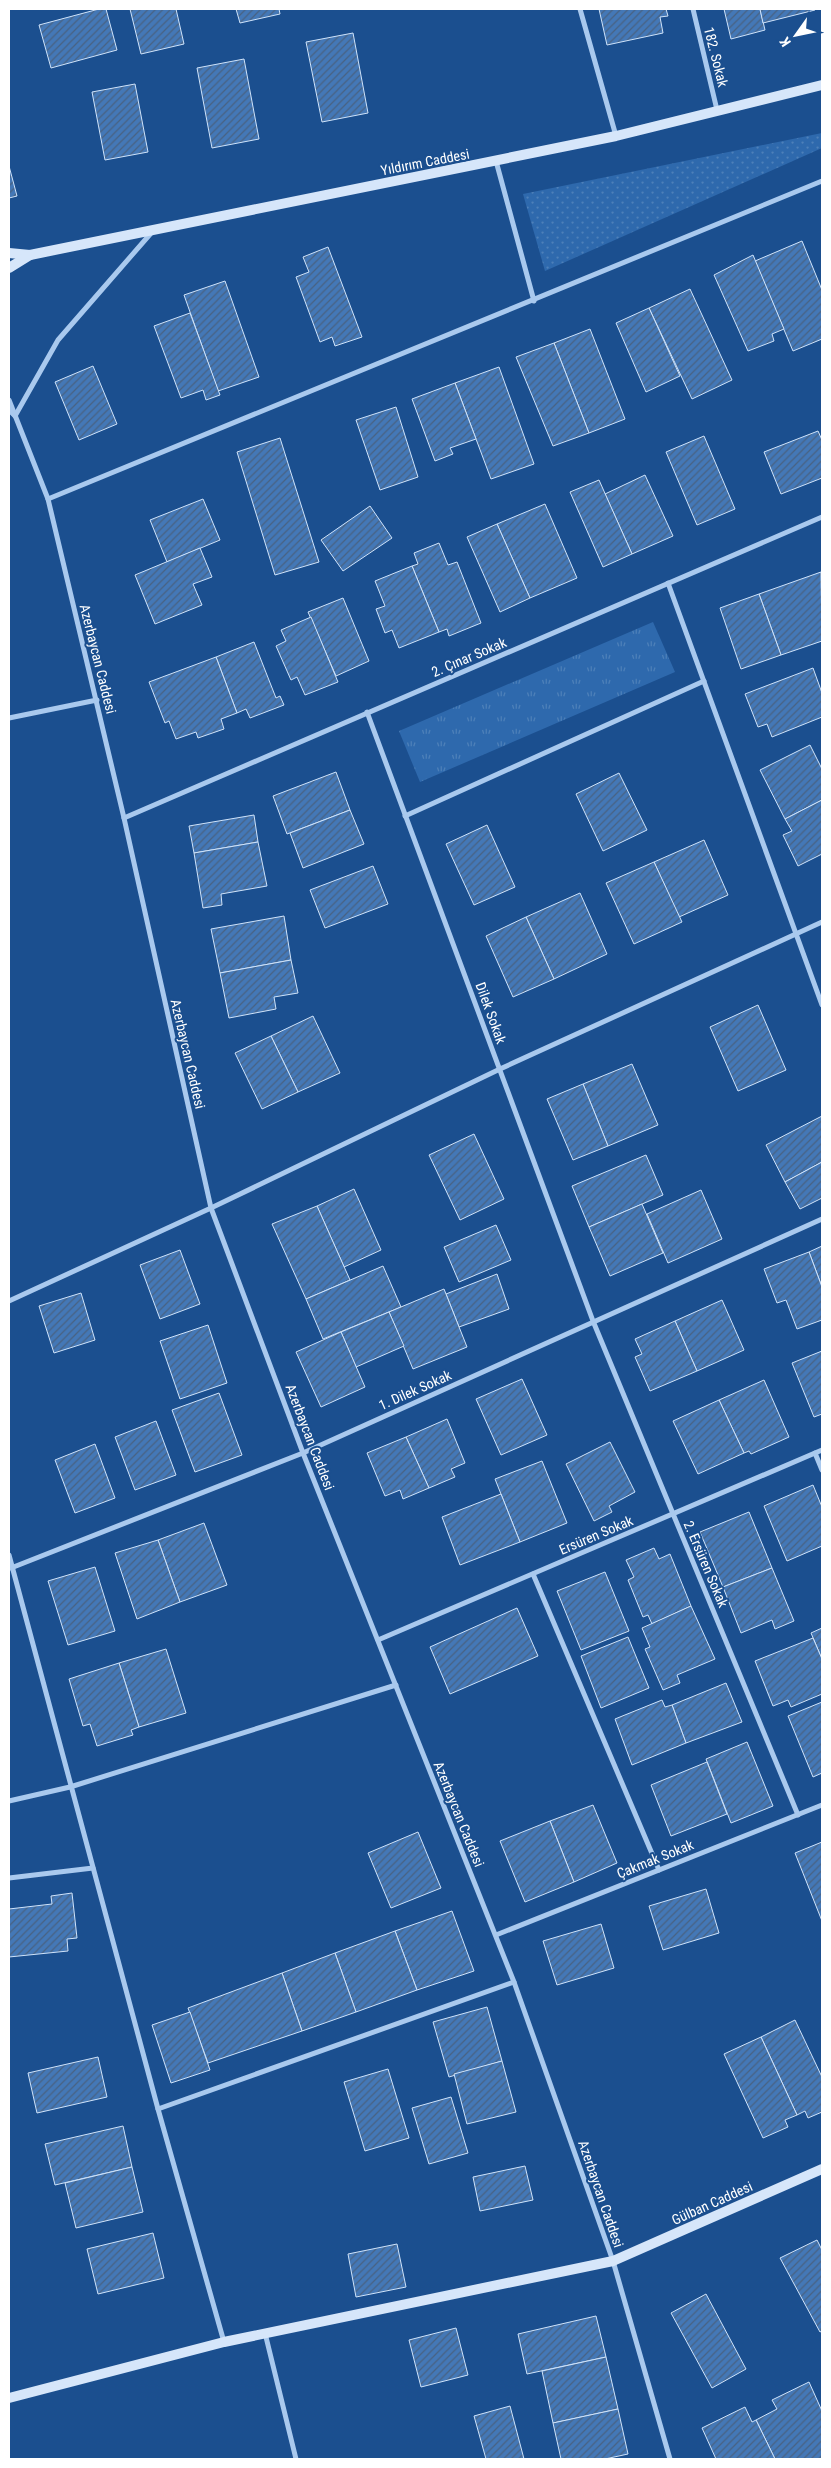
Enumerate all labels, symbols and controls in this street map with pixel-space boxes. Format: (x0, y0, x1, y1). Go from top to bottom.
north arrow (771, 10, 821, 60)
street label: 182. Sokak (701, 25, 731, 89)
text: K (776, 34, 794, 50)
street label: Yıldırım Caddesi (379, 146, 471, 178)
street label: Azerbaycan Caddesi (77, 603, 119, 715)
street label: 2. Çınar Sokak (429, 634, 509, 680)
street label: Dilek Sokak (473, 980, 510, 1047)
street label: Azerbaycan Caddesi (168, 998, 208, 1110)
street label: 1. Dilek Sokak (376, 1367, 454, 1413)
street label: Azerbaycan Caddesi (282, 1382, 338, 1492)
street label: Ersüren Sokak (557, 1512, 636, 1558)
street label: 2. Ersüren Sokak (681, 1518, 732, 1610)
street label: Azerbaycan Caddesi (431, 1759, 487, 1869)
street label: Çakmak Sokak (614, 1836, 696, 1882)
street label: Azerbaycan Caddesi (575, 2138, 627, 2250)
street label: Gülban Caddesi (669, 2178, 755, 2228)

